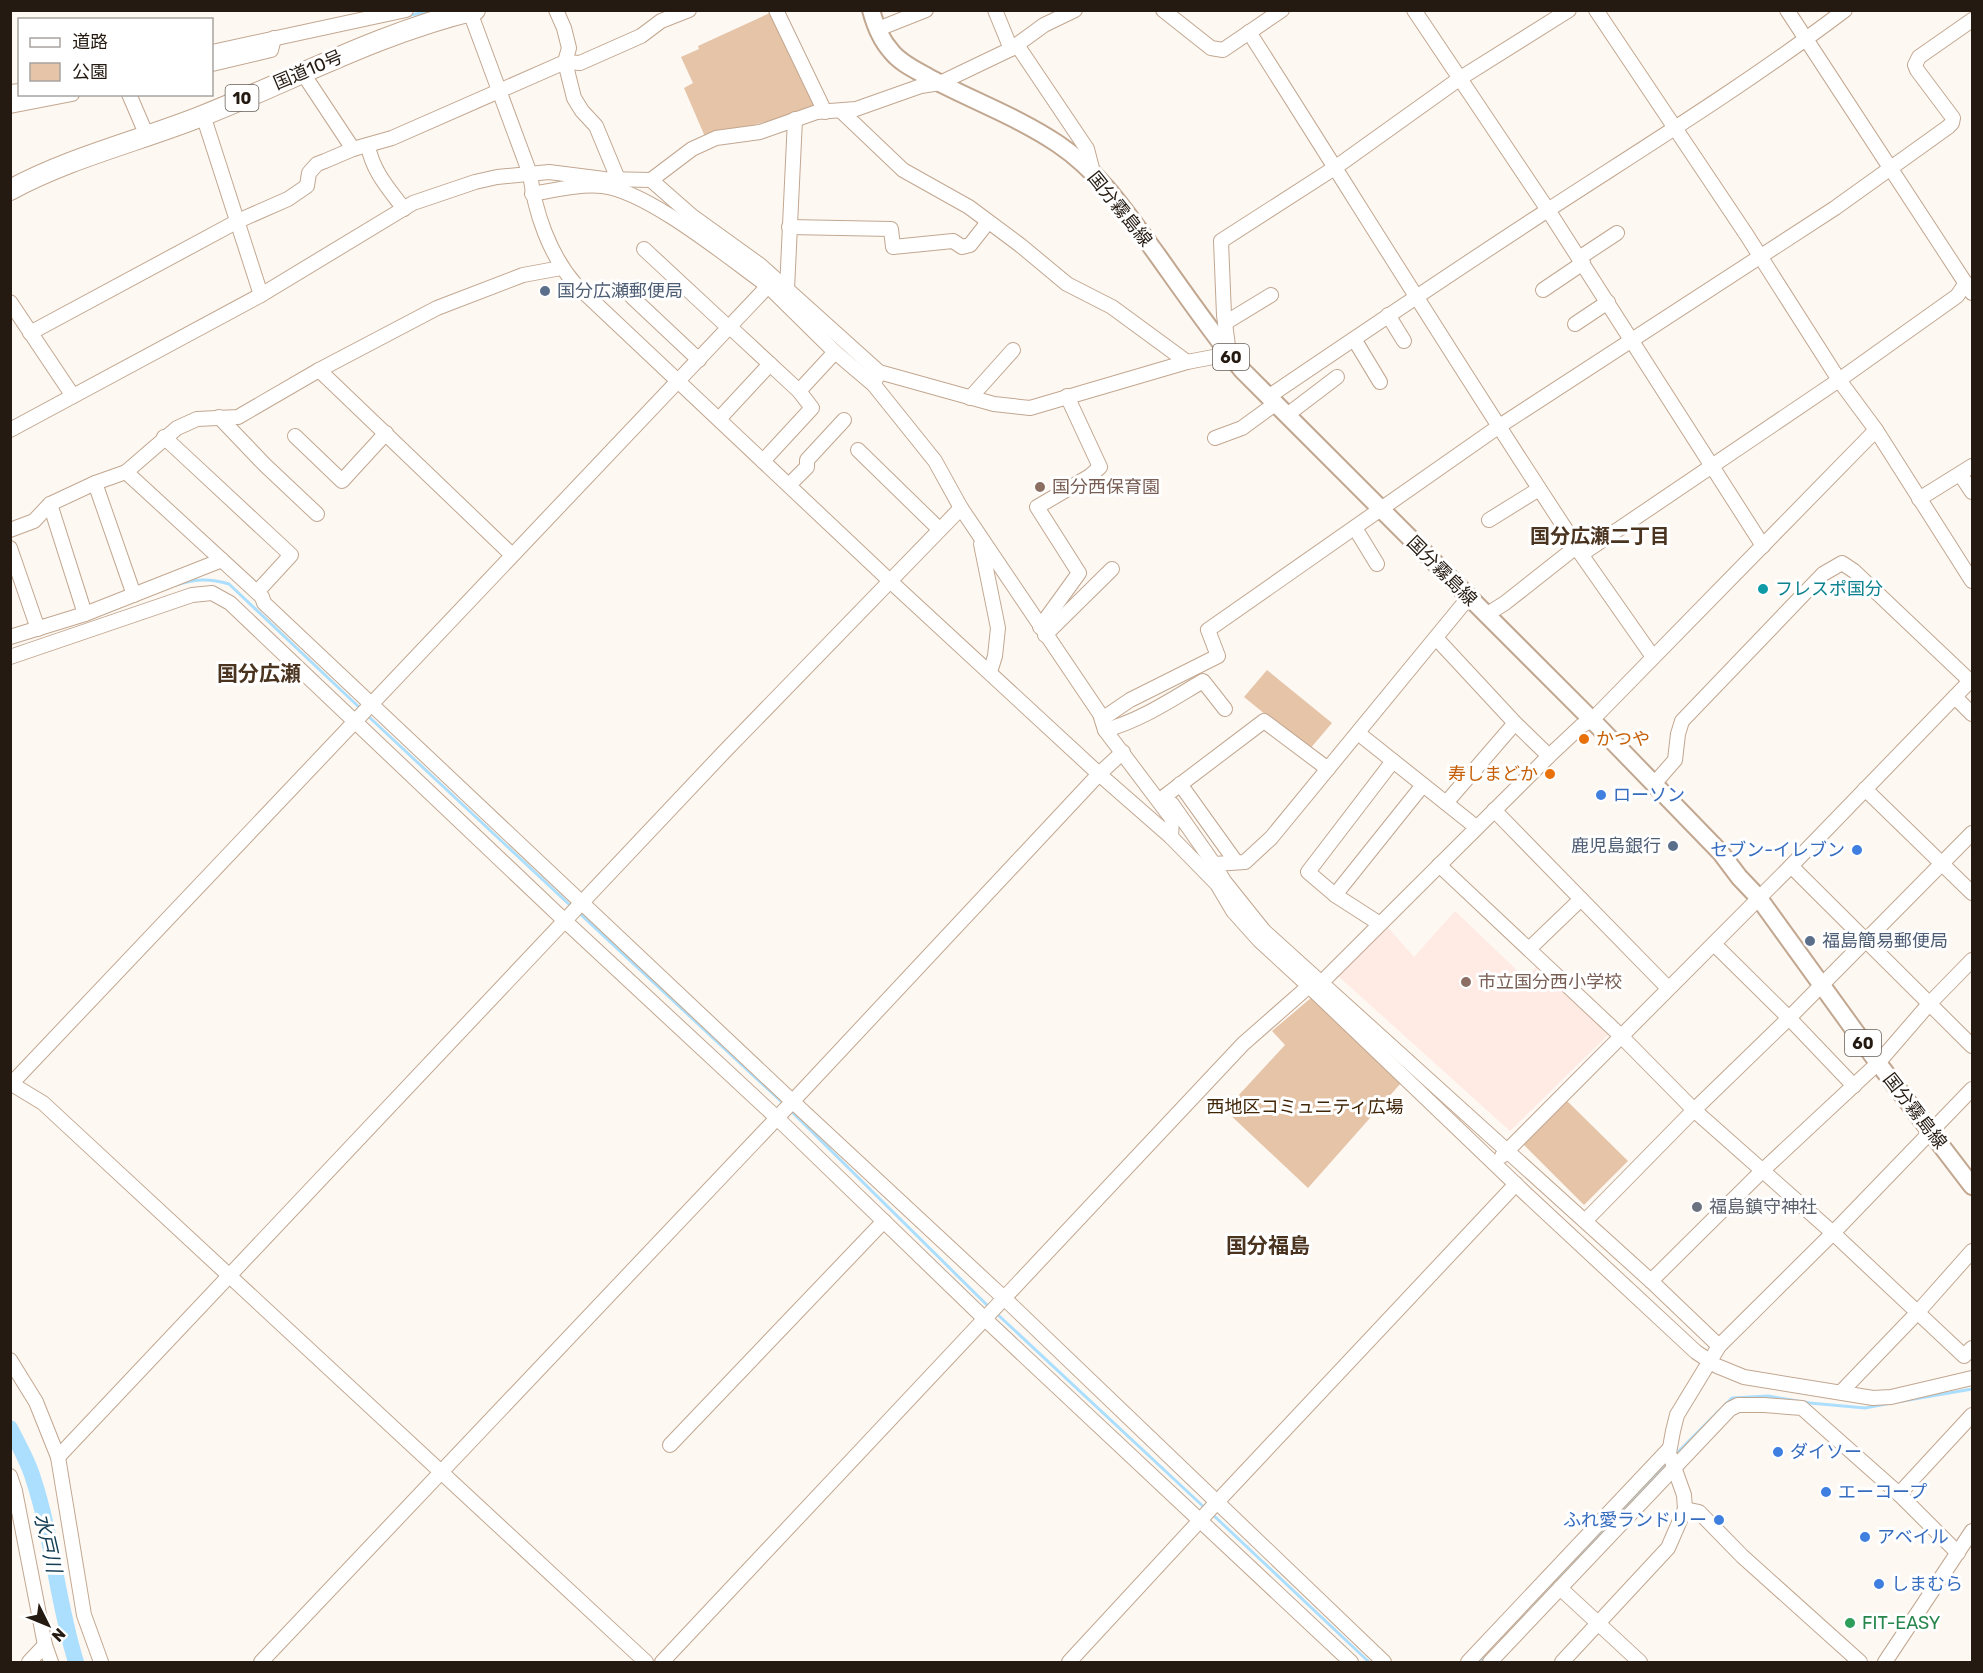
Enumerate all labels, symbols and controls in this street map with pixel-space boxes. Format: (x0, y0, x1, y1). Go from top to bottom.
legend (18, 18, 213, 96)
text: 道路 (72, 31, 108, 53)
street label: 国道10号 (270, 46, 346, 94)
text: 公園 (72, 61, 108, 83)
road number: 10 (226, 85, 258, 111)
street label: 国分霧島線 (1083, 167, 1157, 251)
place label: 国分広瀬郵便局 (557, 280, 683, 302)
marker: 国分広瀬郵便局 (538, 284, 552, 298)
road number: 60 (1213, 344, 1249, 370)
place label: 国分西保育園 (1052, 476, 1160, 498)
marker: 国分西保育園 (1033, 480, 1047, 494)
district label: 国分広瀬二丁目 (1530, 524, 1670, 548)
street label: 国分霧島線 (1402, 531, 1482, 611)
place label: フレスポ国分 (1775, 578, 1883, 600)
marker: フレスポ国分 (1756, 582, 1770, 596)
district label: 国分広瀬 (217, 661, 301, 686)
place label: かつや (1596, 728, 1650, 750)
marker: かつや (1577, 732, 1591, 746)
place label: 寿しまどか (1448, 763, 1538, 785)
marker: 寿しまどか (1543, 767, 1557, 781)
place label: ローソン (1613, 784, 1685, 806)
marker: ローソン (1594, 788, 1608, 802)
place label: 鹿児島銀行 (1571, 835, 1661, 857)
marker: 鹿児島銀行 (1666, 839, 1680, 853)
place label: セブン-イレブン (1710, 839, 1845, 861)
marker: セブン-イレブン (1850, 843, 1864, 857)
place label: 福島簡易郵便局 (1822, 930, 1948, 952)
marker: 福島簡易郵便局 (1803, 934, 1817, 948)
place label: 市立国分西小学校 (1478, 971, 1622, 993)
marker: 市立国分西小学校 (1459, 975, 1473, 989)
road number: 60 (1845, 1030, 1881, 1056)
street label: 国分霧島線 (1879, 1069, 1951, 1153)
park label: 西地区コミュニティ広場 (1207, 1096, 1403, 1118)
place label: 福島鎮守神社 (1709, 1196, 1817, 1218)
marker: 福島鎮守神社 (1690, 1200, 1704, 1214)
district label: 国分福島 (1226, 1233, 1310, 1258)
place label: ダイソー (1790, 1441, 1862, 1463)
marker: ダイソー (1771, 1445, 1785, 1459)
place label: エーコープ (1838, 1481, 1927, 1503)
marker: エーコープ (1819, 1485, 1833, 1499)
place label: ふれ愛ランドリー (1563, 1509, 1707, 1531)
water label: 水戸川 (30, 1511, 67, 1577)
marker: ふれ愛ランドリー (1712, 1513, 1726, 1527)
place label: アベイル (1877, 1526, 1949, 1548)
marker: アベイル (1858, 1530, 1872, 1544)
place label: しまむら (1891, 1573, 1963, 1595)
marker: しまむら (1872, 1577, 1886, 1591)
north arrow (18, 1595, 78, 1655)
place label: FIT-EASY (1862, 1612, 1941, 1634)
marker: FIT-EASY (1843, 1616, 1857, 1630)
text: N (48, 1624, 69, 1646)

